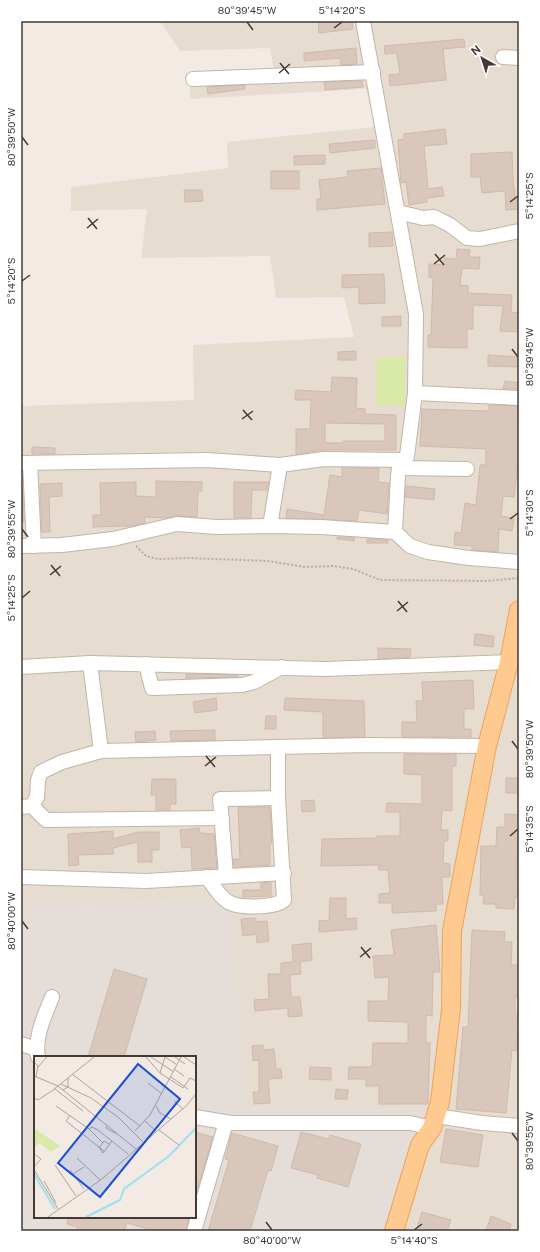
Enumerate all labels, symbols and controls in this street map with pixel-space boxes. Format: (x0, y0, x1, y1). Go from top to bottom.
text: 80°39'45"W (218, 4, 277, 16)
text: 5°14'20"S (319, 4, 366, 16)
north arrow (462, 38, 502, 78)
text: N (469, 43, 483, 58)
text: 80°39'50"W (5, 107, 17, 166)
text: 5°14'25"S (523, 172, 535, 220)
text: 5°14'20"S (5, 257, 17, 304)
text: 80°39'45"W (523, 327, 535, 386)
text: 5°14'30"S (523, 489, 535, 537)
text: 80°39'55"W (5, 499, 17, 558)
text: 5°14'25"S (5, 574, 17, 622)
text: 80°39'50"W (523, 719, 535, 778)
text: 5°14'35"S (523, 805, 535, 853)
text: 80°40'00"W (5, 892, 17, 950)
inset map (34, 1056, 196, 1218)
text: 80°39'55"W (523, 1111, 535, 1170)
text: 80°40'00"W (243, 1234, 301, 1246)
text: 5°14'40"S (390, 1234, 438, 1246)

